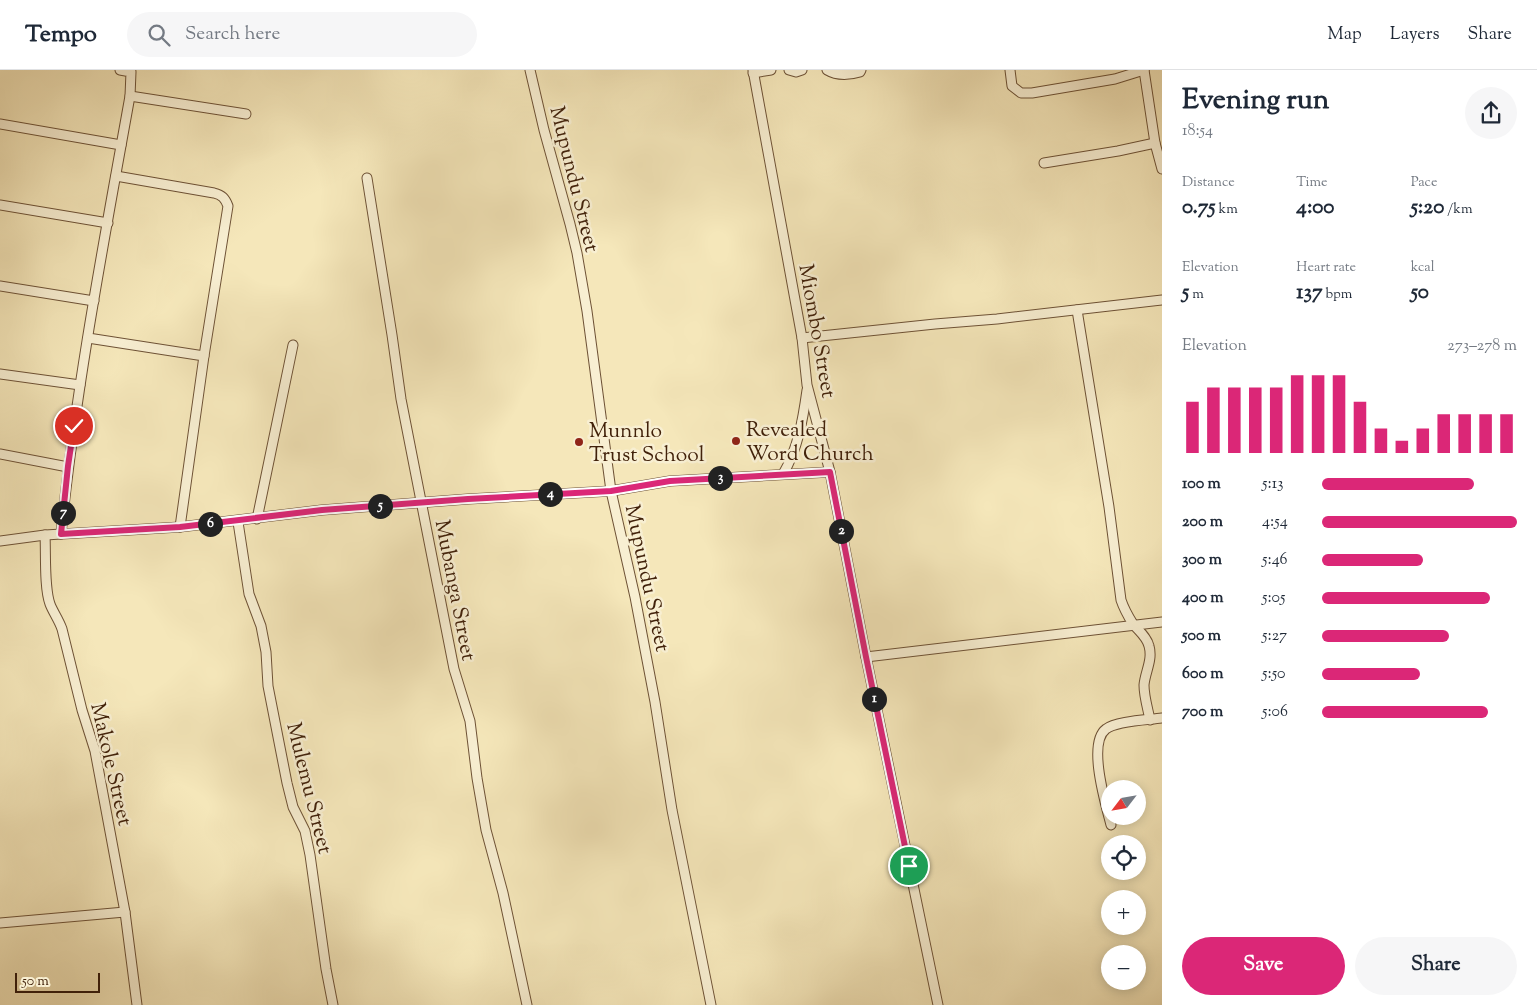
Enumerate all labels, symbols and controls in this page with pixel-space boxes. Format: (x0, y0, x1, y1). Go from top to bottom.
search box (127, 12, 477, 57)
text: Tempo (25, 18, 97, 52)
icon: search (145, 21, 173, 49)
text: Search here (185, 21, 280, 48)
text: Map (1327, 22, 1362, 48)
text: Layers (1390, 22, 1440, 48)
text: Share (1468, 22, 1512, 48)
text: Evening run (1182, 81, 1329, 121)
button: share (1465, 87, 1517, 139)
street label: Mupundu Street (540, 103, 606, 256)
text: 18:54 (1182, 120, 1213, 143)
text: Distance (1182, 173, 1235, 193)
text: Time (1296, 173, 1327, 193)
text: Pace (1411, 173, 1437, 193)
text: 0.75 (1182, 193, 1216, 223)
text: 4:00 (1296, 193, 1334, 223)
text: 5:20 (1411, 193, 1444, 223)
text: km (1216, 200, 1238, 220)
text: /km (1444, 200, 1473, 220)
text: Elevation (1182, 258, 1239, 278)
text: Heart rate (1296, 258, 1356, 278)
text: kcal (1411, 258, 1435, 278)
street label: Miombo Street (789, 262, 843, 401)
text: 5 (1182, 278, 1189, 308)
text: 137 (1296, 278, 1322, 308)
text: 50 (1411, 278, 1429, 308)
text: m (1189, 285, 1204, 305)
text: bpm (1322, 285, 1352, 305)
text: Elevation (1182, 335, 1247, 358)
text: 273–278 m (1447, 335, 1517, 358)
pin (53, 405, 95, 447)
icon: check (60, 412, 88, 440)
place label: Revealed Word Church (746, 416, 874, 470)
place label: Munnlo Trust School (589, 417, 705, 471)
marker: Revealed Word Church (730, 435, 742, 447)
marker: Munnlo Trust School (573, 436, 585, 448)
pin: 3 (708, 466, 732, 490)
text: 3 (718, 468, 723, 488)
text: 100 m (1182, 473, 1221, 496)
text: 5:13 (1262, 473, 1284, 496)
pin: 4 (538, 482, 562, 506)
text: 4 (547, 484, 554, 504)
pin: 5 (368, 494, 392, 518)
text: 5 (378, 496, 383, 516)
pin: 7 (50, 500, 76, 526)
street label: Mupundu Street (616, 502, 676, 655)
text: 7 (60, 503, 67, 523)
text: 200 m (1182, 511, 1223, 534)
text: 4:54 (1262, 511, 1288, 534)
pin: 6 (198, 512, 222, 536)
text: 6 (207, 514, 214, 534)
street label: Mubanga Street (426, 517, 482, 663)
pin: 2 (828, 518, 854, 544)
text: 2 (838, 521, 845, 541)
text: 300 m (1182, 549, 1222, 572)
text: 5:46 (1262, 549, 1288, 572)
text: 400 m (1182, 587, 1224, 610)
text: 5:05 (1262, 587, 1285, 610)
text: 500 m (1182, 625, 1221, 648)
text: 5:27 (1262, 625, 1287, 648)
text: 600 m (1182, 663, 1224, 686)
text: 5:50 (1262, 663, 1286, 686)
pin: 1 (862, 686, 886, 712)
text: 1 (872, 689, 877, 709)
street label: Makole Street (81, 700, 139, 829)
text: 700 m (1182, 701, 1223, 724)
text: 5:06 (1262, 701, 1288, 724)
street label: Mulemu Street (277, 720, 339, 857)
north arrow (1101, 780, 1146, 825)
map controls (1101, 780, 1146, 990)
button: locate (1101, 835, 1146, 880)
pin (888, 845, 930, 887)
icon: arrive (895, 852, 923, 880)
button: + (1101, 890, 1146, 935)
button: Save (1182, 937, 1345, 995)
button: Share (1355, 937, 1517, 995)
button: − (1101, 945, 1146, 990)
scale bar (15, 970, 100, 993)
text: 50 m (22, 972, 49, 992)

